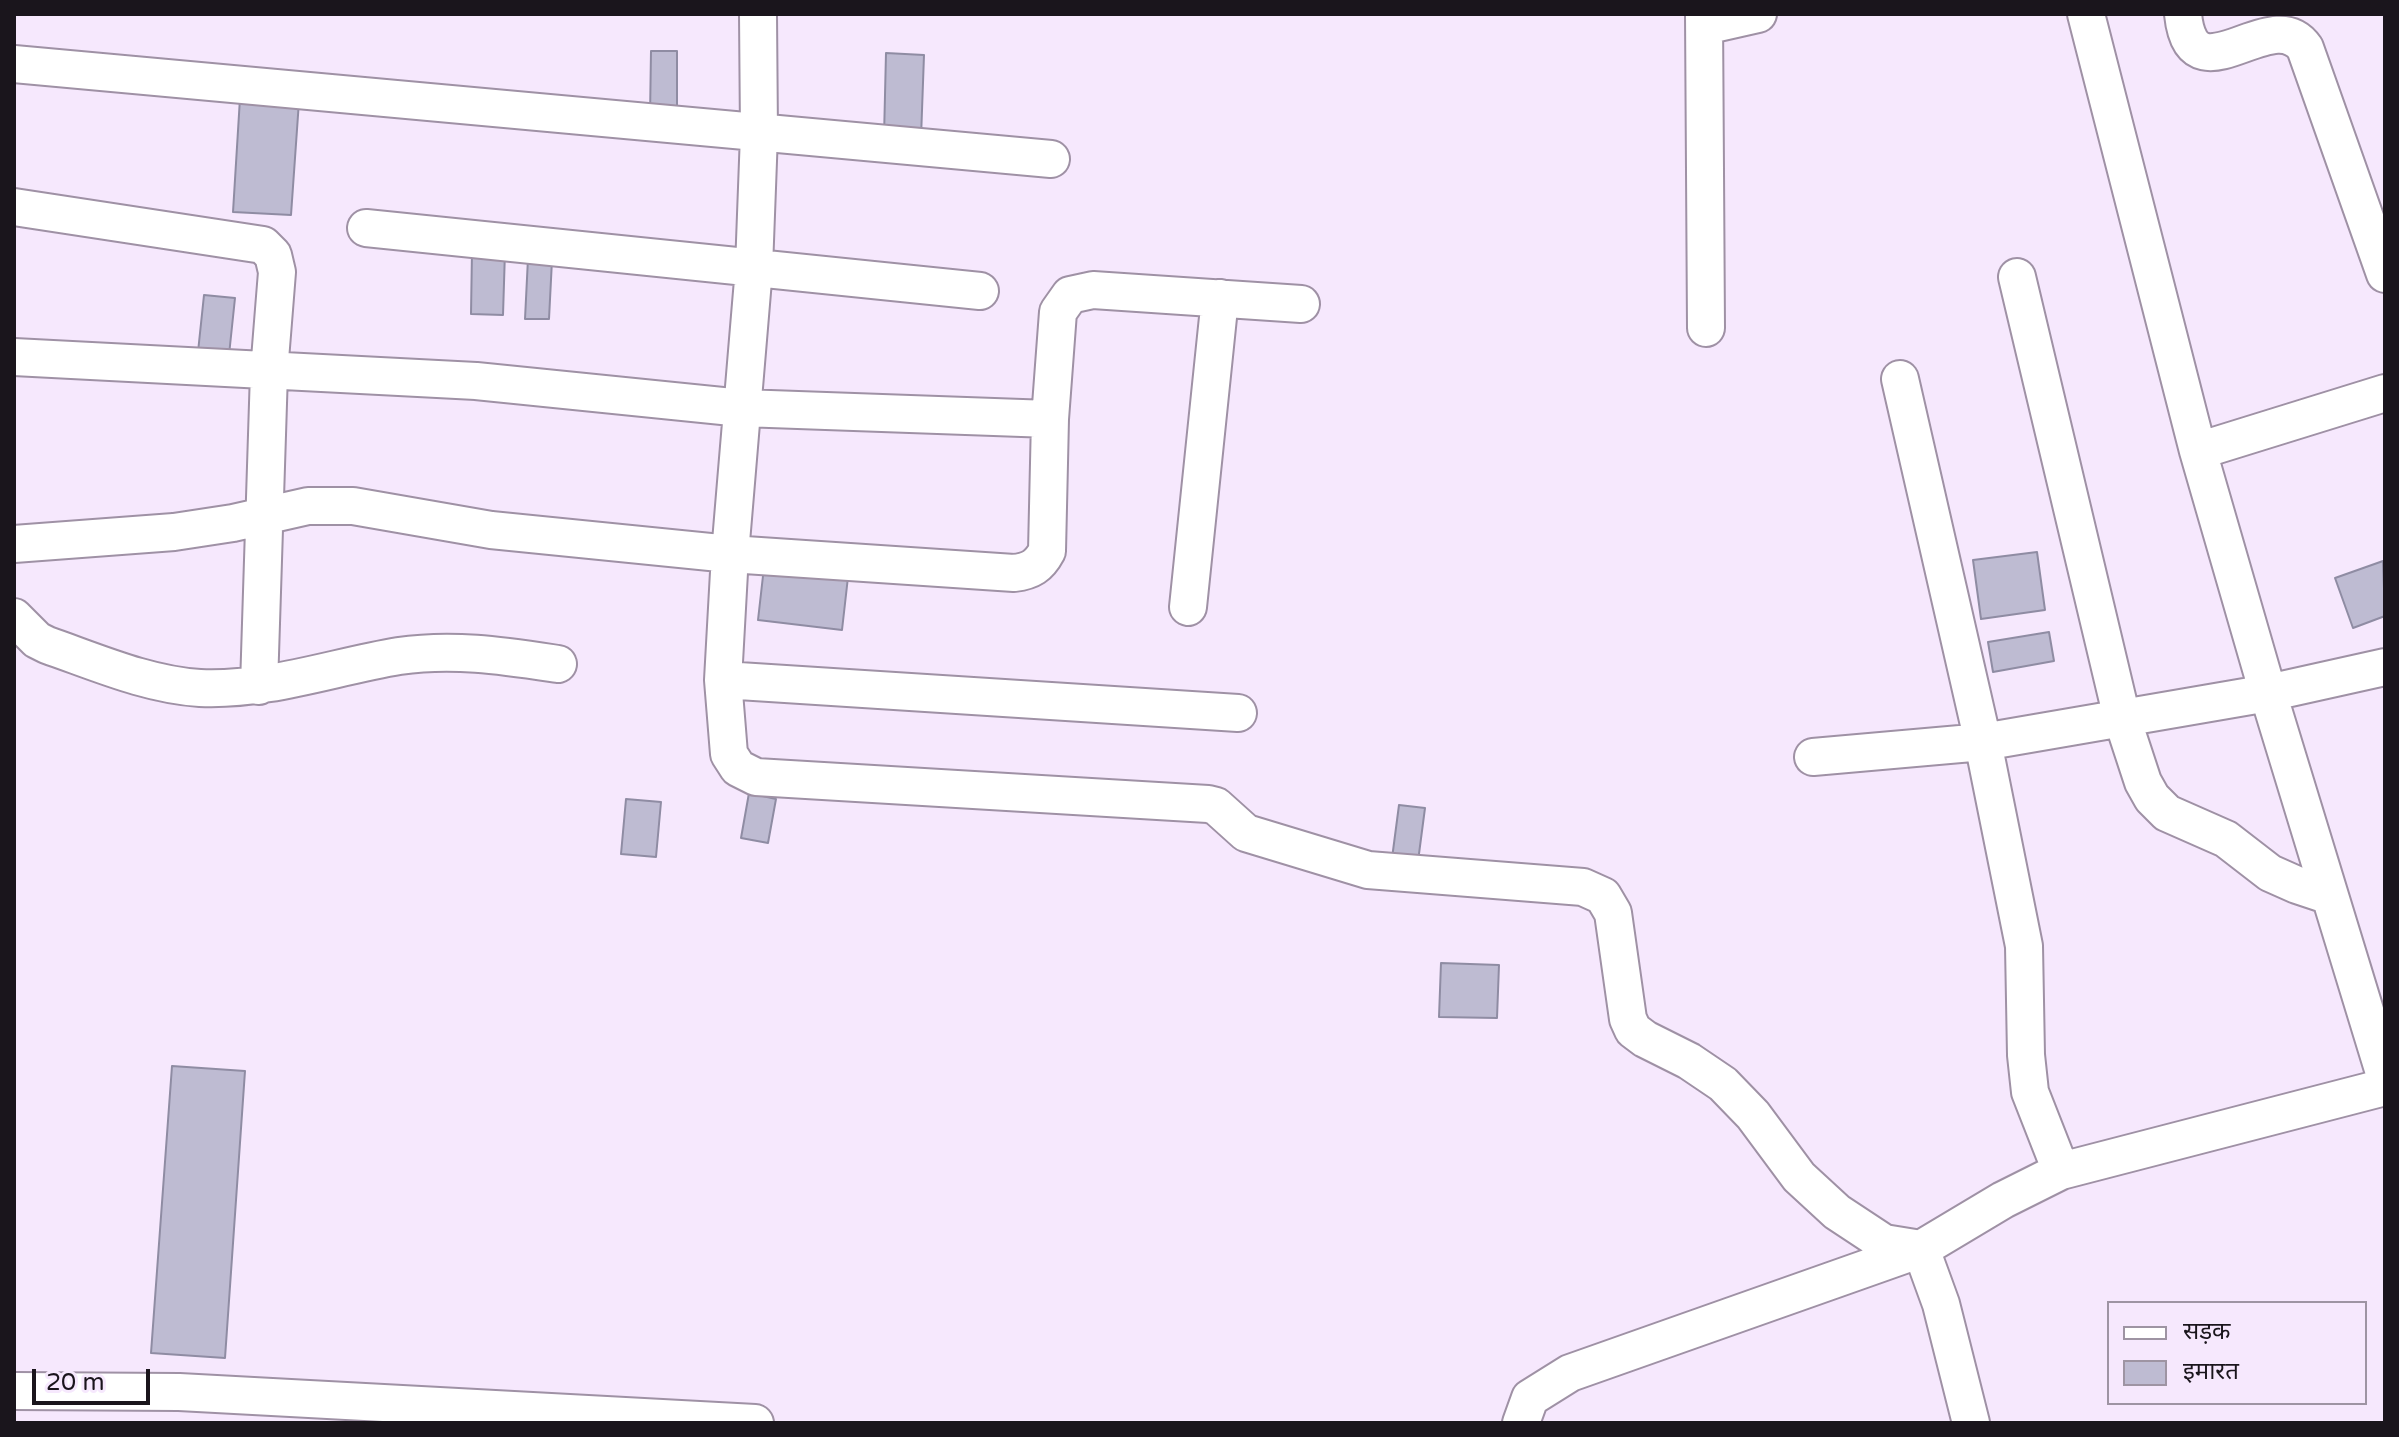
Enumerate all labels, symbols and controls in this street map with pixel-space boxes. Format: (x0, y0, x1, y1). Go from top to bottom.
legend (2107, 1301, 2367, 1405)
text: सड़क (2183, 1317, 2231, 1346)
scale bar (36, 1353, 154, 1403)
text: इमारत (2183, 1357, 2239, 1386)
text: 20 m (46, 1368, 104, 1397)

